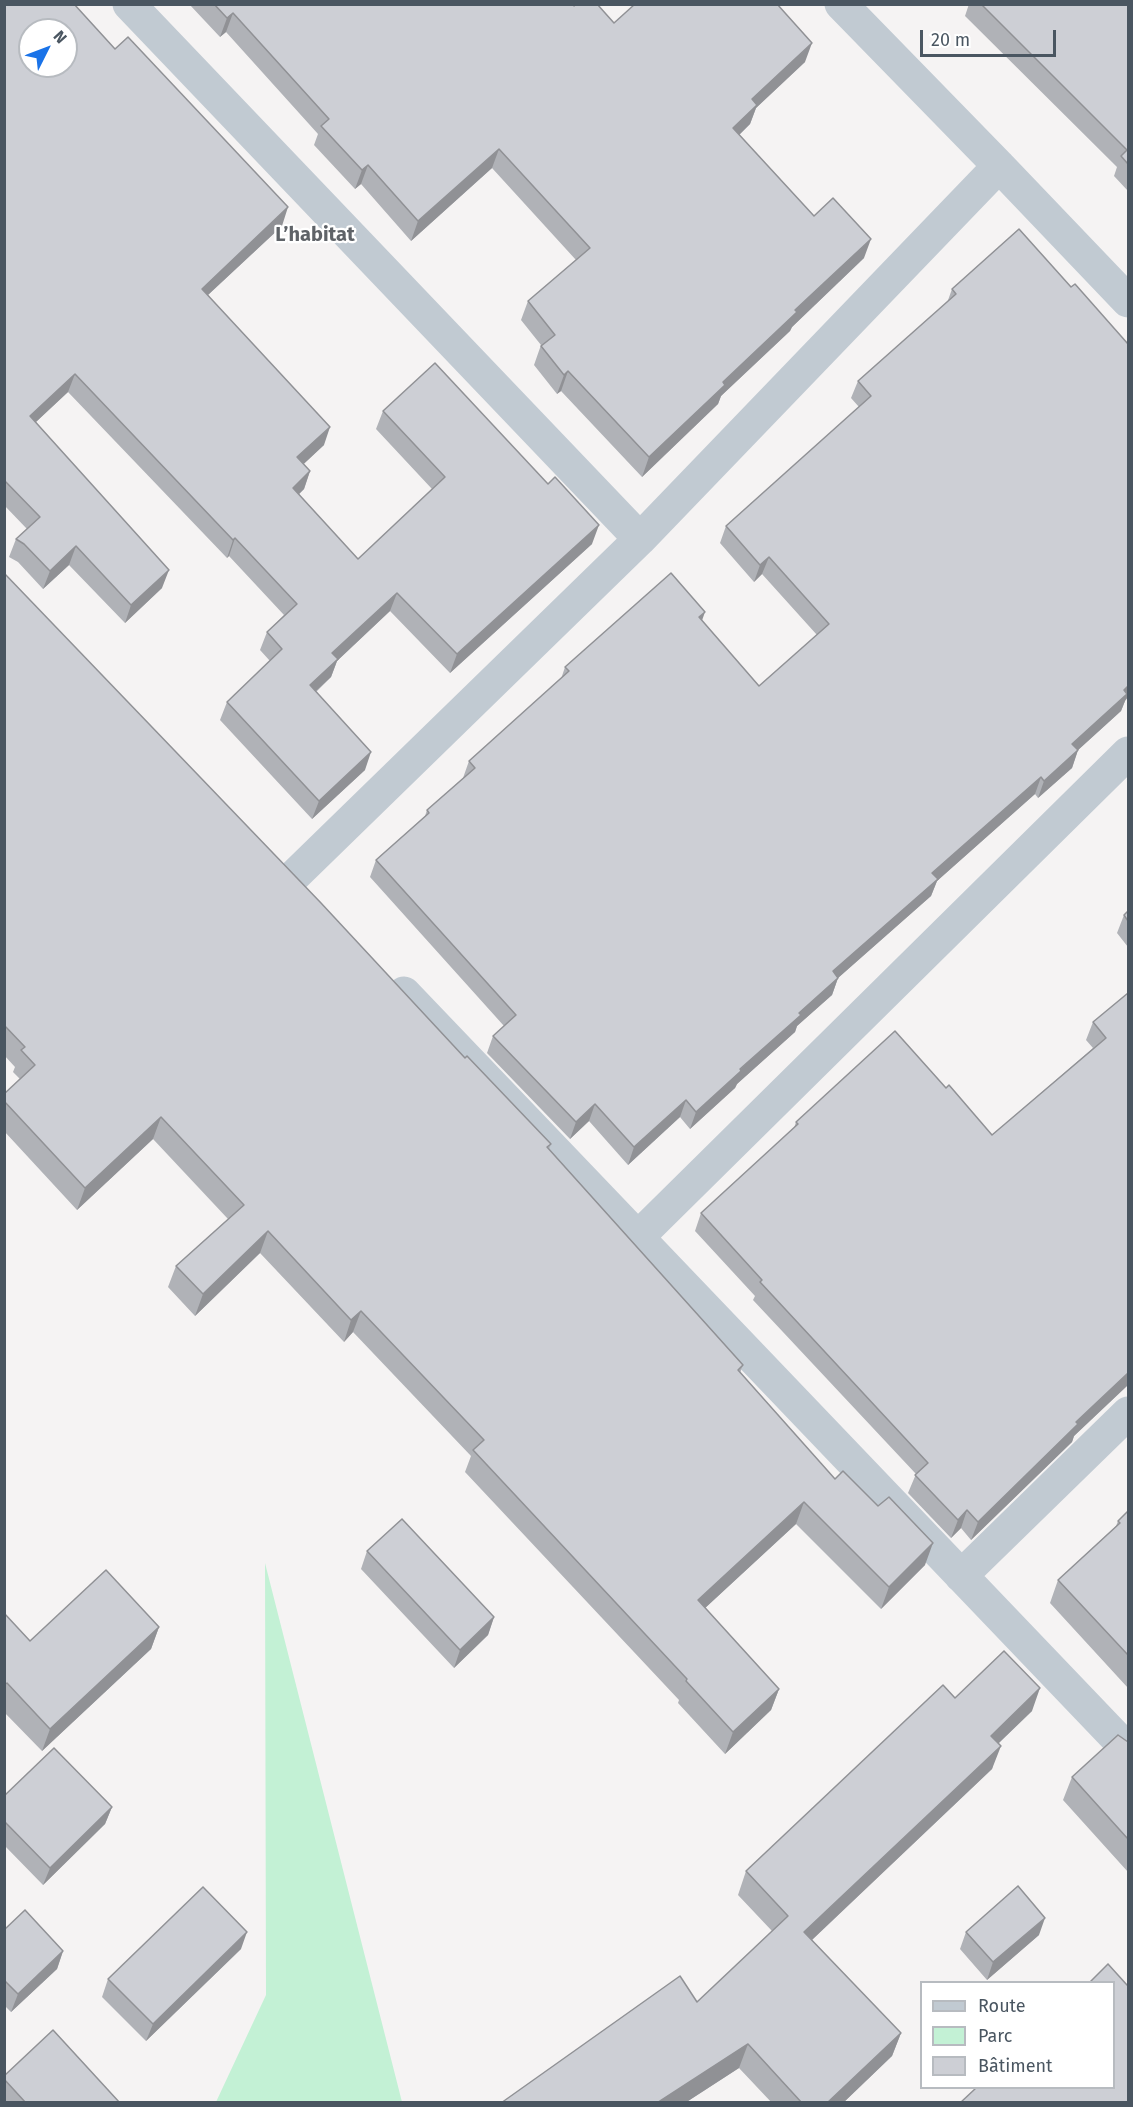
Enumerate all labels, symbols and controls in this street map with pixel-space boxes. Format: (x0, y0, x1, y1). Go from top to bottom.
north arrow (18, 18, 78, 78)
scale bar (923, 18, 1060, 56)
text: N (50, 27, 71, 47)
text: 20 m (931, 29, 970, 51)
district label: L’habitat (275, 223, 355, 247)
legend (920, 1981, 1115, 2089)
text: Route (978, 1995, 1026, 2017)
text: Parc (978, 2025, 1012, 2047)
text: Bâtiment (978, 2055, 1053, 2077)

